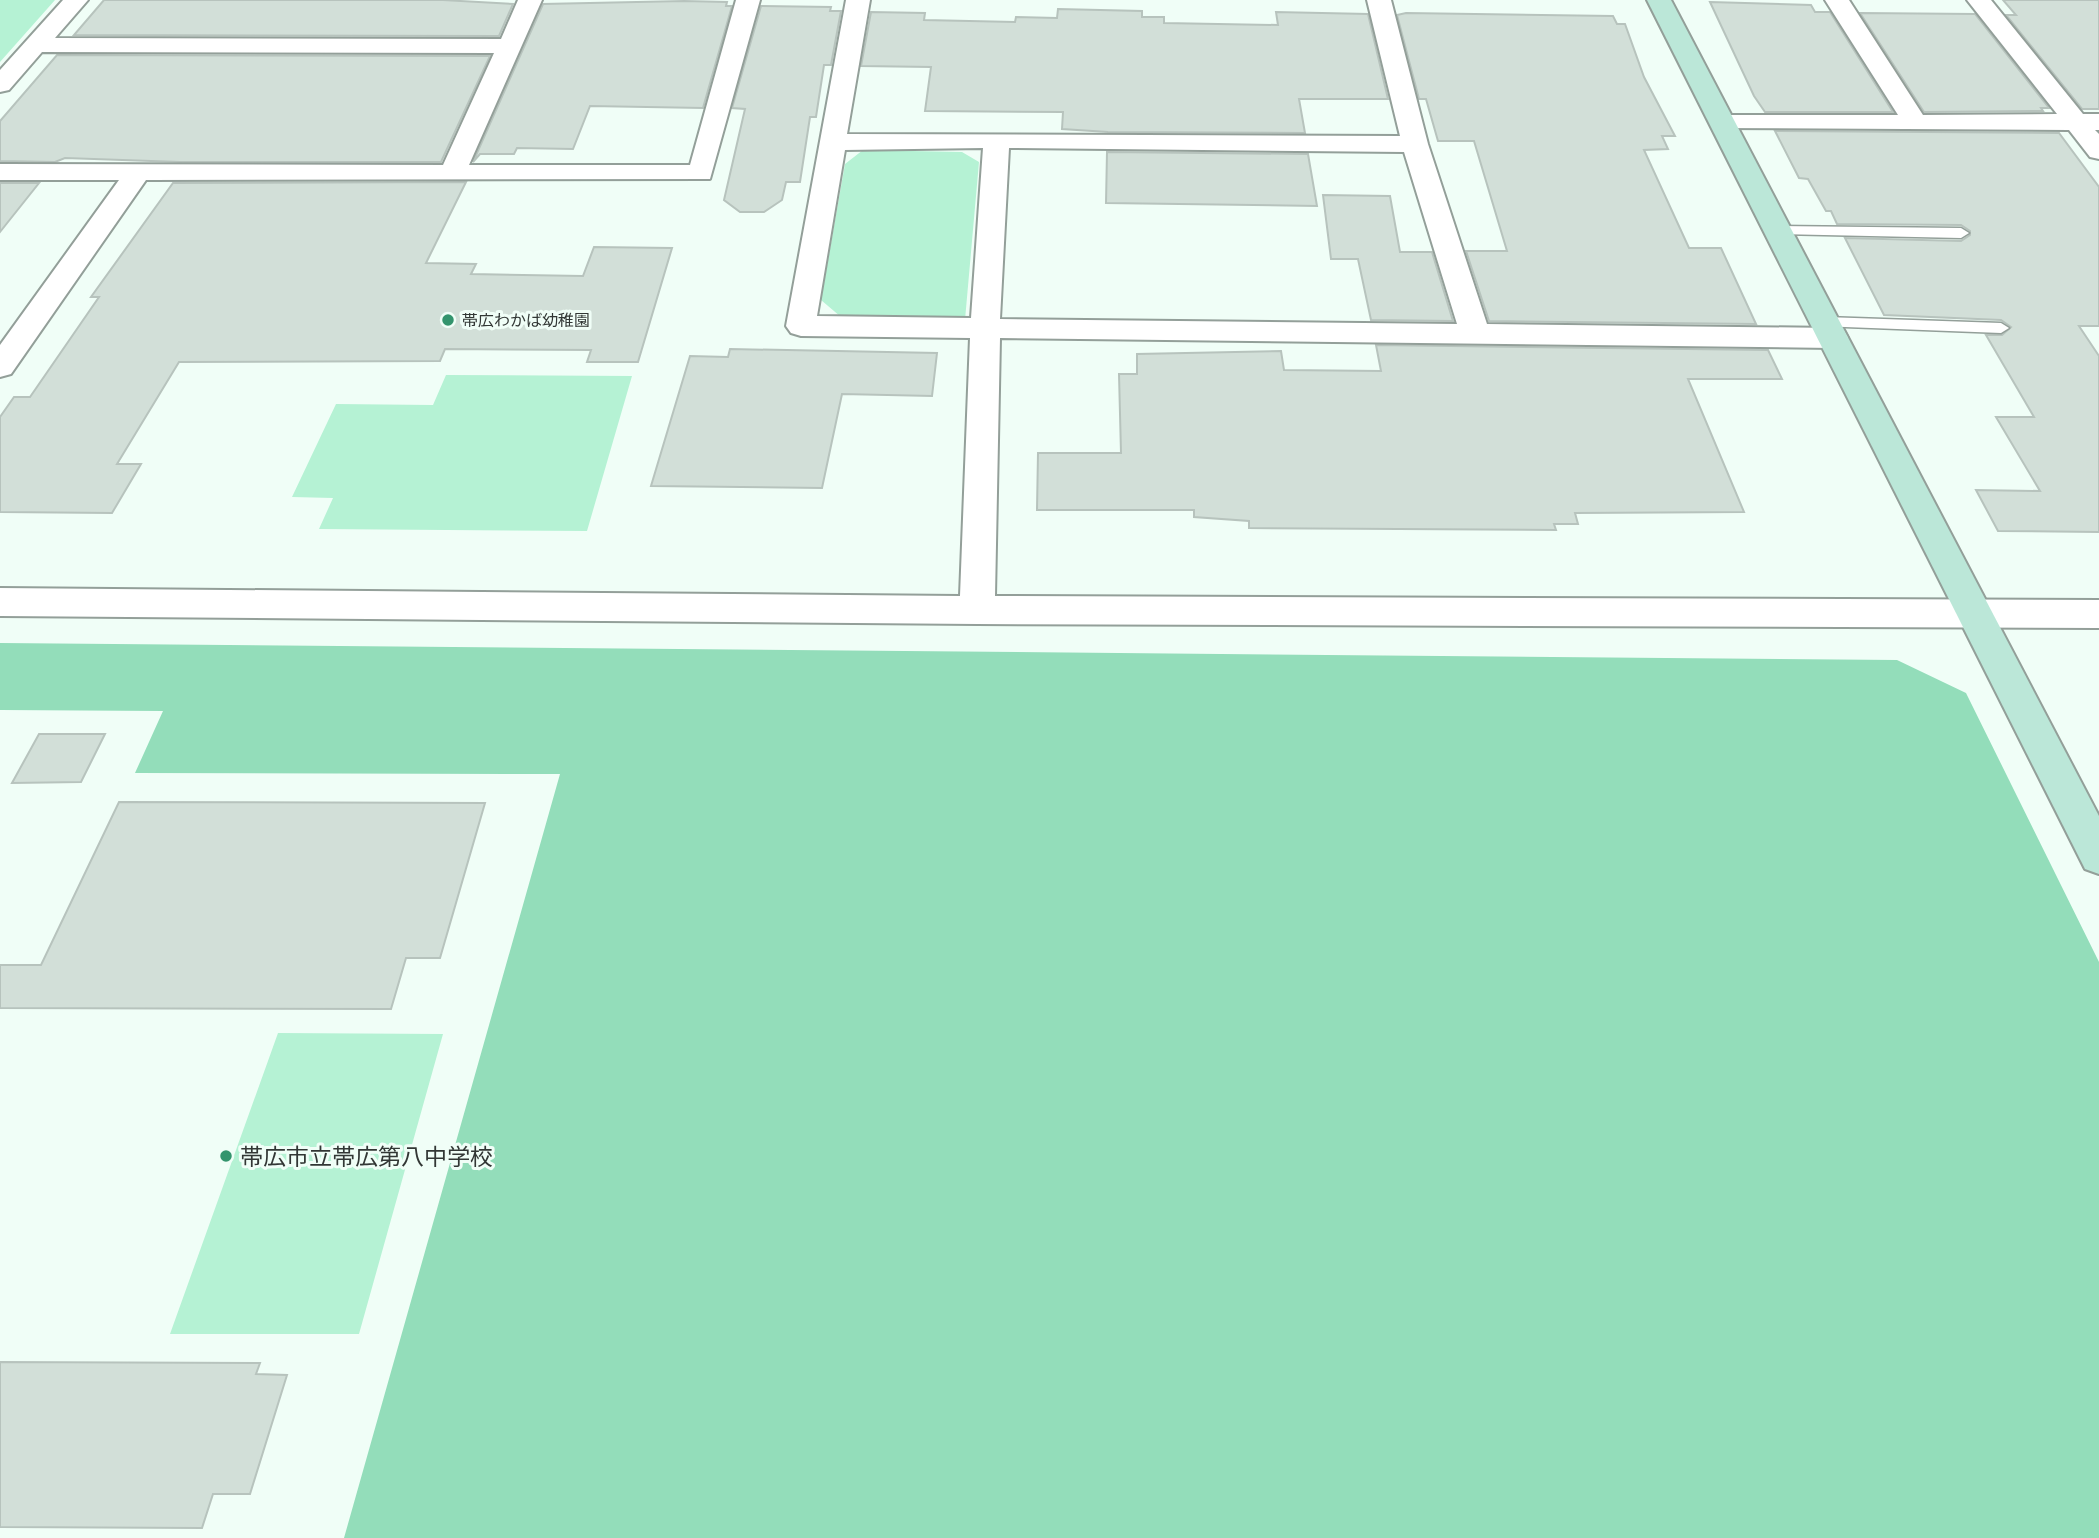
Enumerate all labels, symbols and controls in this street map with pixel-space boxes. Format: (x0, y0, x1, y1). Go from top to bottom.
place label: 帯広わかば幼稚園 (462, 310, 590, 330)
marker: 帯広わかば幼稚園 (440, 312, 456, 328)
place label: 帯広市立帯広第八中学校 (240, 1142, 493, 1171)
marker: 帯広市立帯広第八中学校 (218, 1148, 234, 1164)

